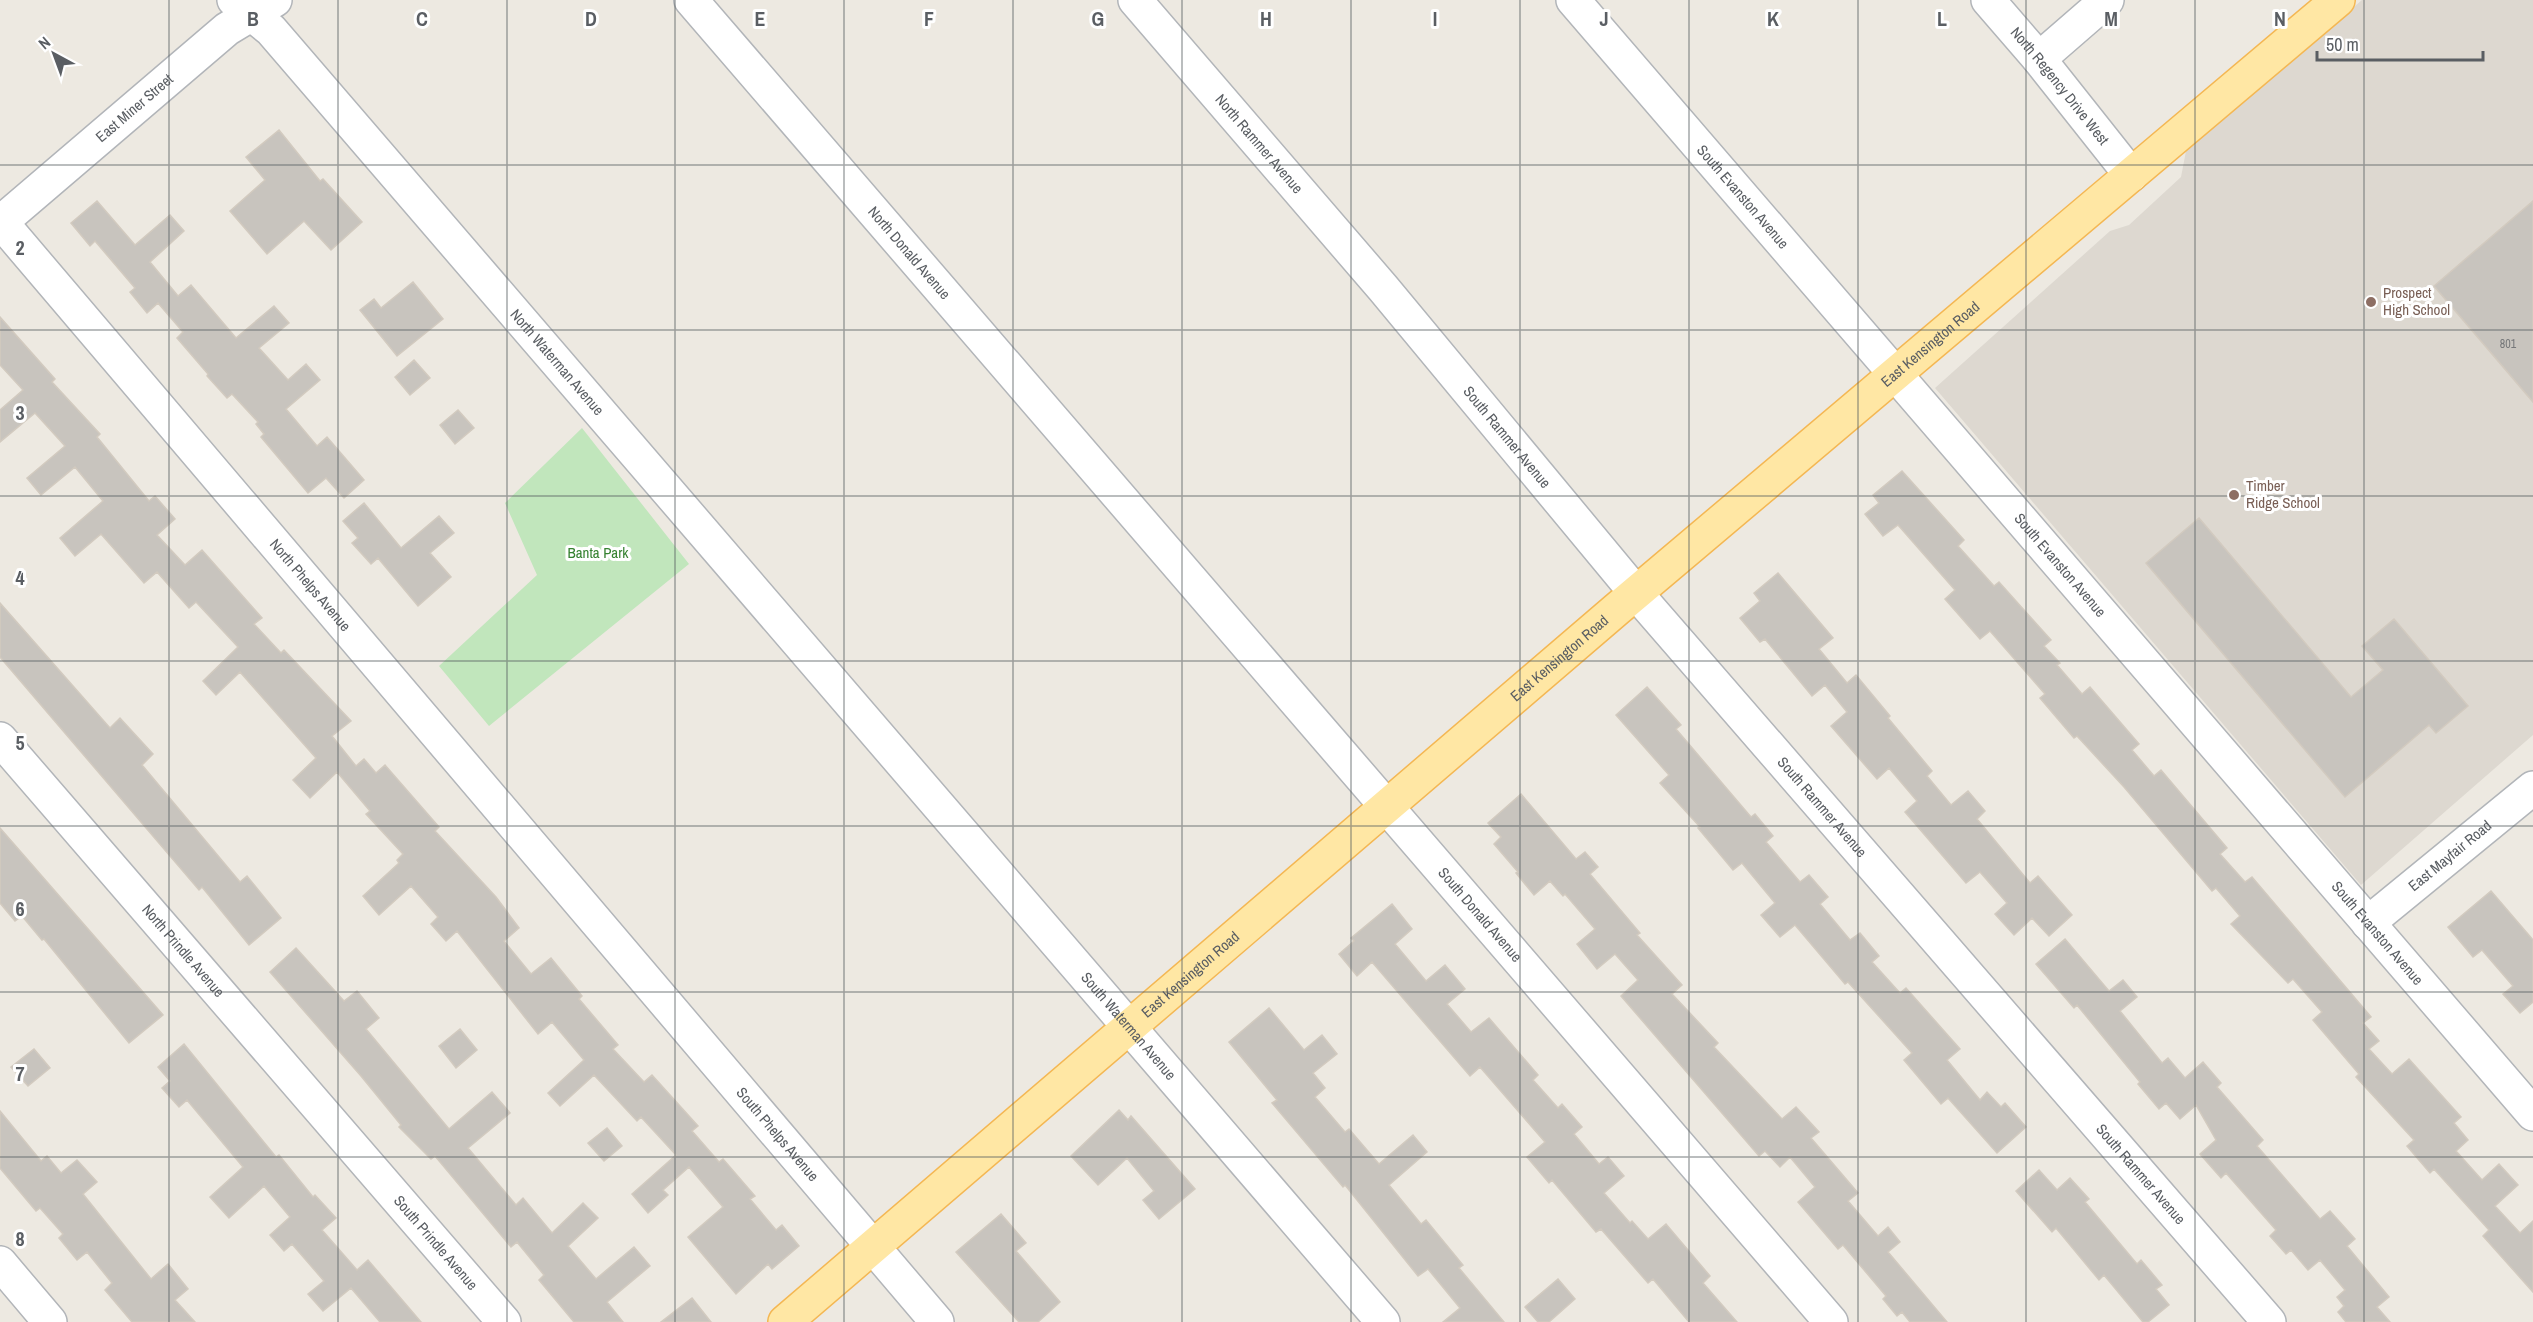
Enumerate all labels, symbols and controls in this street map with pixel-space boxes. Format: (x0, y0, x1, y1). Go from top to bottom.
text: B (247, 5, 259, 32)
text: C (416, 5, 428, 32)
text: D (585, 5, 597, 32)
text: E (755, 5, 766, 32)
text: F (924, 5, 934, 32)
text: G (1092, 5, 1104, 32)
text: H (1260, 5, 1272, 32)
text: I (1433, 5, 1437, 32)
text: J (1599, 5, 1609, 32)
text: K (1767, 5, 1779, 32)
text: L (1937, 5, 1947, 32)
text: M (2104, 5, 2118, 32)
text: N (2274, 5, 2286, 32)
street label: North Regency Drive West (2006, 22, 2115, 150)
north arrow (24, 24, 84, 84)
scale bar (2317, 24, 2484, 62)
text: N (33, 31, 55, 54)
text: 50 m (2326, 32, 2359, 57)
street label: East Miner Street (91, 68, 178, 147)
street label: North Rammer Avenue (1211, 89, 1308, 198)
street label: South Evanston Avenue (1692, 140, 1794, 253)
street label: North Donald Avenue (863, 202, 956, 304)
text: 2 (15, 234, 25, 261)
place label: Prospect High School (2383, 282, 2450, 320)
marker: Prospect High School (2364, 295, 2378, 309)
street label: East Kensington Road (1876, 296, 1984, 392)
street label: North Waterman Avenue (506, 304, 609, 420)
house number: 801 (2500, 336, 2517, 352)
street label: South Rammer Avenue (1459, 381, 1556, 493)
text: 3 (15, 399, 25, 426)
place label: Timber Ridge School (2246, 475, 2320, 513)
marker: Timber Ridge School (2227, 488, 2241, 502)
street label: South Evanston Avenue (2010, 508, 2111, 621)
street label: North Phelps Avenue (265, 534, 356, 636)
park label: Banta Park (568, 542, 629, 563)
text: 4 (15, 564, 25, 591)
street label: East Kensington Road (1506, 610, 1613, 706)
text: 5 (15, 729, 25, 756)
street label: South Rammer Avenue (1773, 752, 1872, 862)
street label: East Mayfair Road (2404, 815, 2496, 896)
street label: South Donald Avenue (1433, 863, 1527, 966)
street label: South Evanston Avenue (2327, 876, 2429, 990)
text: 6 (15, 895, 25, 922)
street label: North Prindle Avenue (137, 899, 230, 1002)
street label: East Kensington Road (1137, 926, 1244, 1022)
street label: South Waterman Avenue (1076, 967, 1181, 1084)
text: 7 (15, 1060, 25, 1087)
street label: South Phelps Avenue (732, 1083, 824, 1186)
street label: South Rammer Avenue (2091, 1119, 2191, 1229)
street label: South Prindle Avenue (389, 1191, 483, 1294)
text: 8 (15, 1225, 25, 1252)

